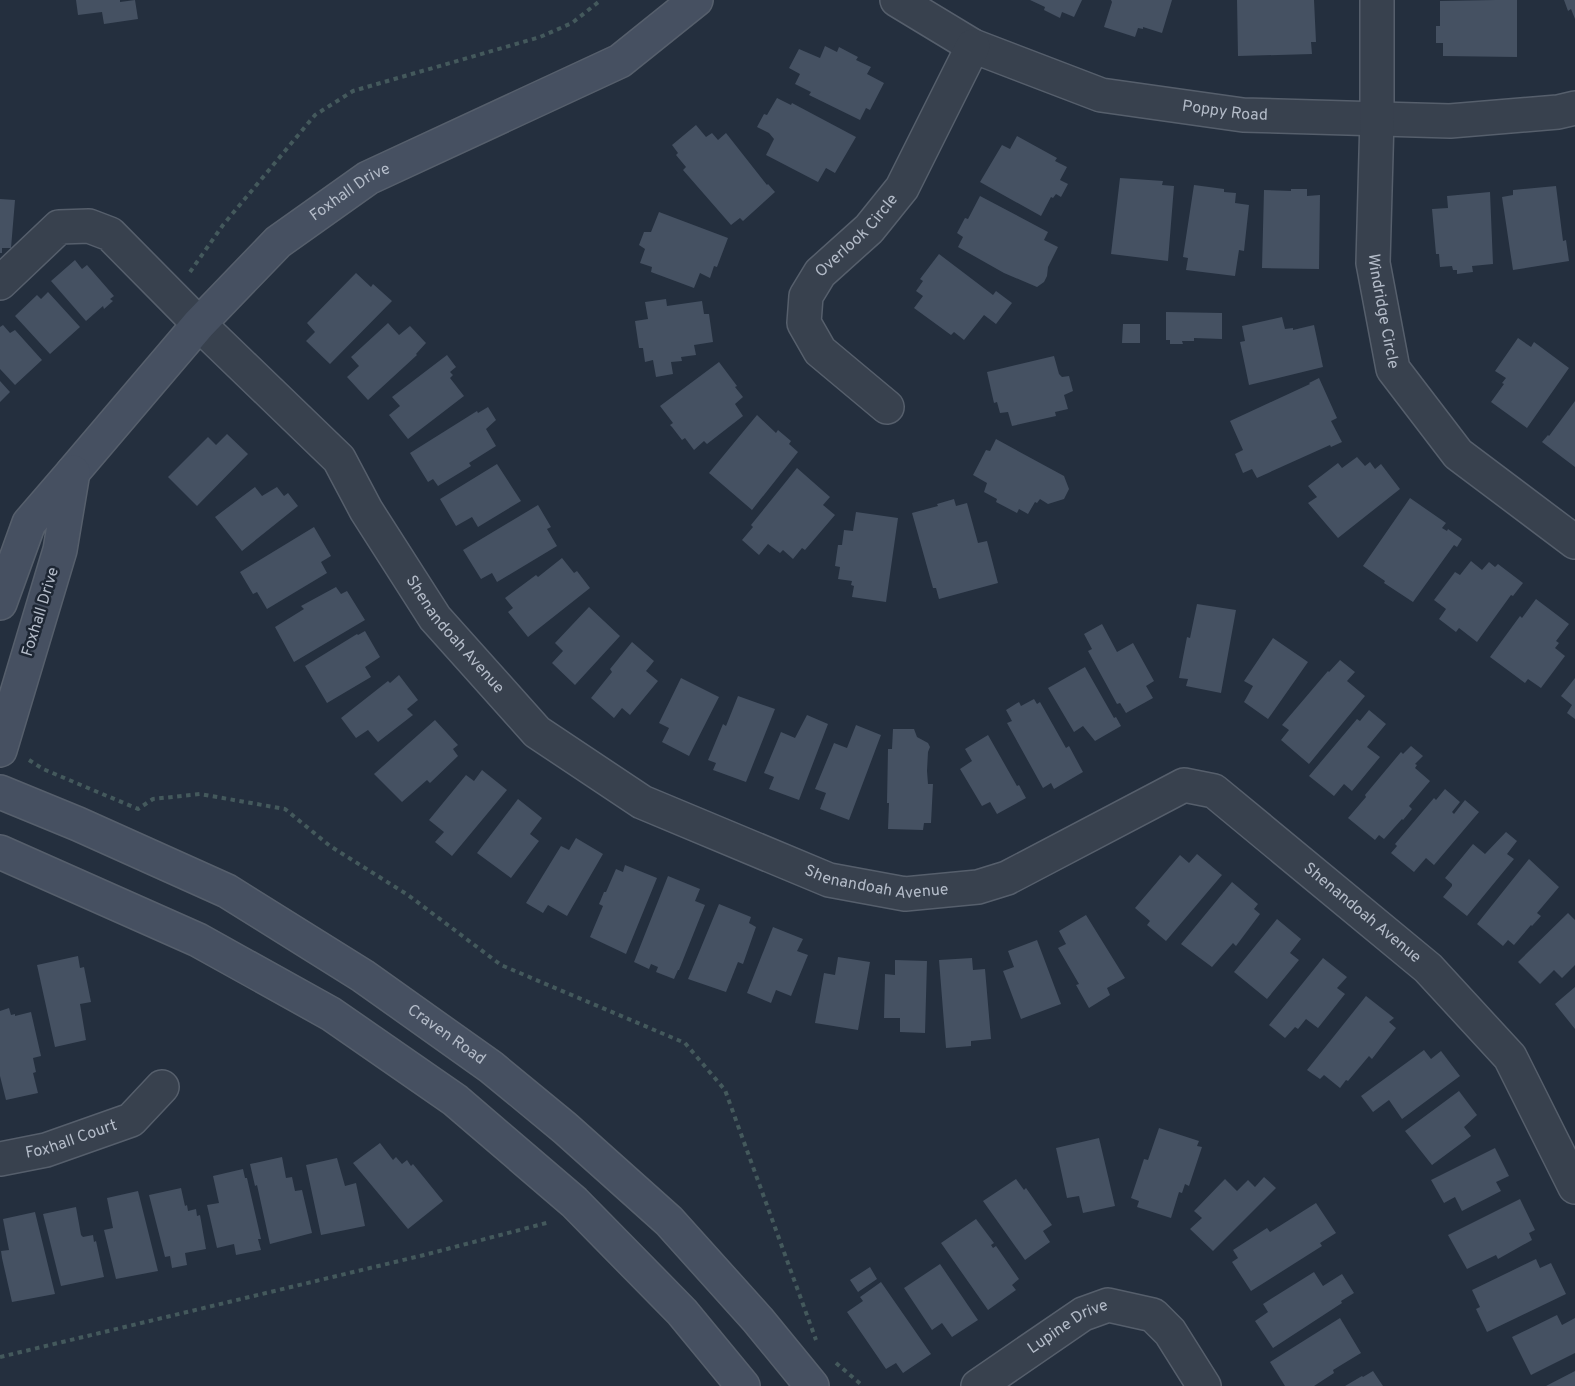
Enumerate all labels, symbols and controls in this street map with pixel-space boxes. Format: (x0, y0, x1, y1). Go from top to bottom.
street label: Poppy Road (1181, 97, 1268, 126)
street label: Foxhall Drive (306, 159, 393, 226)
street label: Overlook Circle (811, 190, 903, 282)
street label: Windridge Circle (1363, 253, 1403, 371)
street label: Foxhall Drive (18, 565, 64, 659)
street label: Shenandoah Avenue (401, 572, 508, 698)
street label: Shenandoah Avenue (1299, 859, 1425, 968)
street label: Shenandoah Avenue (801, 861, 949, 904)
street label: Craven Road (403, 1000, 489, 1070)
street label: Foxhall Court (24, 1116, 120, 1164)
street label: Lupine Drive (1024, 1296, 1111, 1359)

